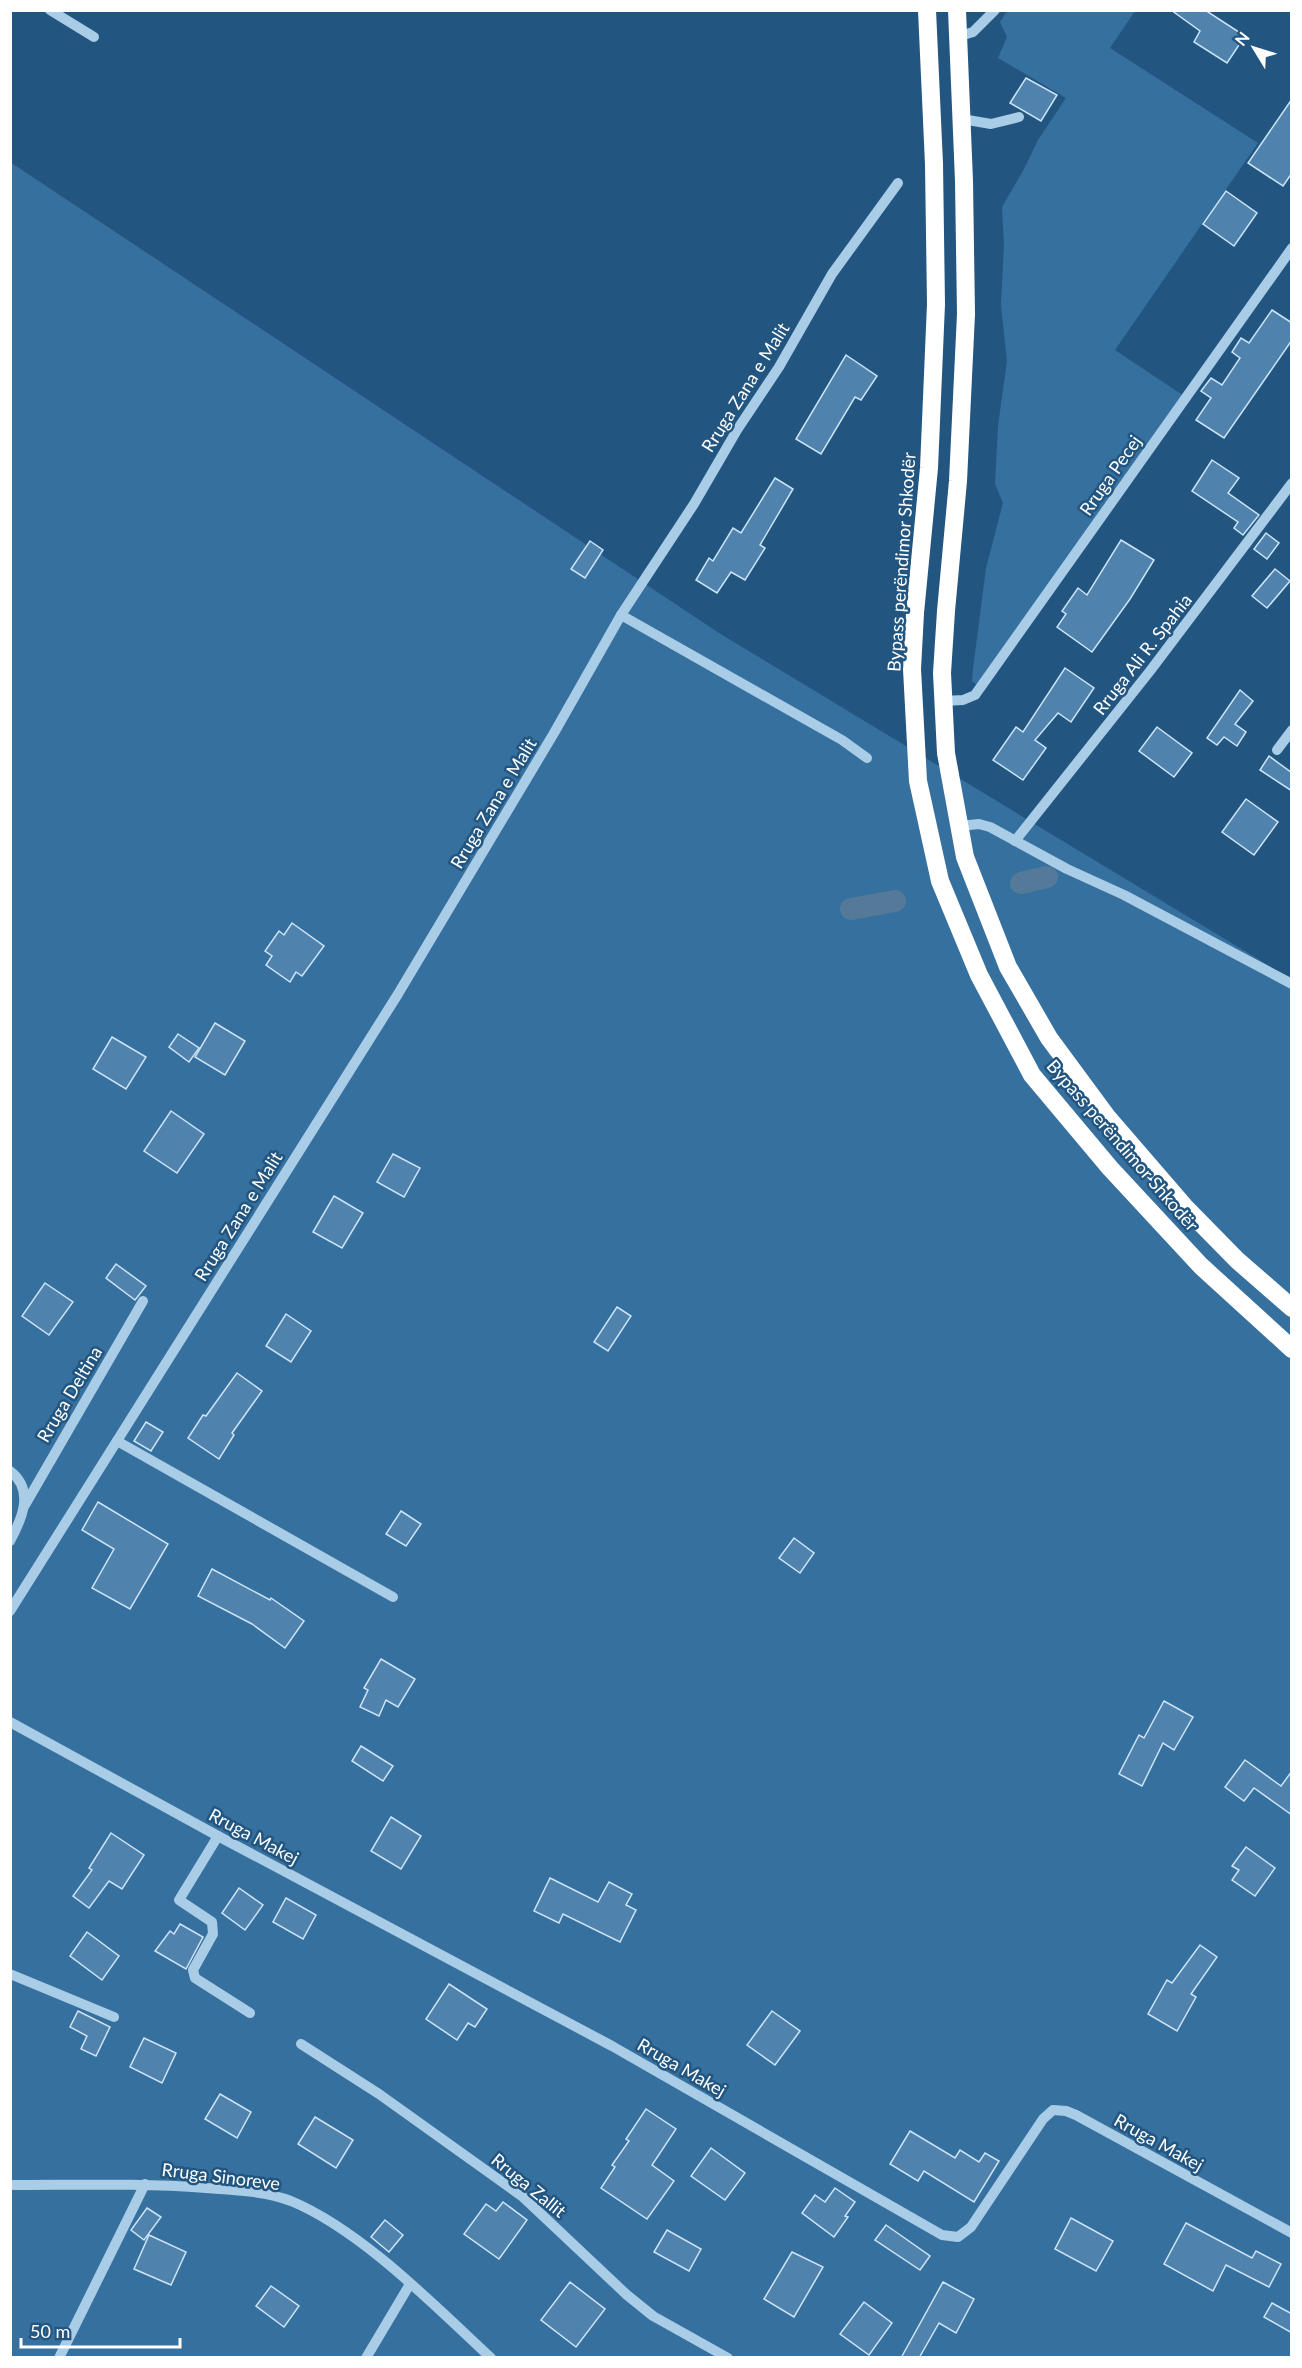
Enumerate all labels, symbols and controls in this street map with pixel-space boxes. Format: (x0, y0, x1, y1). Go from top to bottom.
north arrow (1224, 18, 1284, 78)
text: N (1231, 28, 1253, 49)
street label: Rruga Zana e Malit (696, 318, 794, 456)
street label: Rruga Pecej (1074, 431, 1146, 519)
street label: Bypass perëndimor Shkodër (882, 451, 920, 673)
street label: Rruga Ali R. Spahia (1088, 589, 1196, 719)
street label: Rruga Zana e Malit (445, 733, 541, 872)
street label: Bypass perëndimor Shkodër (1043, 1055, 1204, 1236)
street label: Rruga Zana e Malit (189, 1147, 287, 1285)
street label: Rruga Deltina (32, 1342, 106, 1446)
street label: Rruga Makej (205, 1803, 303, 1869)
street label: Rruga Makej (634, 2033, 730, 2101)
street label: Rruga Makej (1111, 2109, 1207, 2175)
street label: Rruga Zallit (487, 2148, 571, 2222)
street label: Rruga Sinoreve (161, 2158, 281, 2194)
scale bar (21, 2311, 180, 2349)
text: 50 m (30, 2320, 70, 2342)

